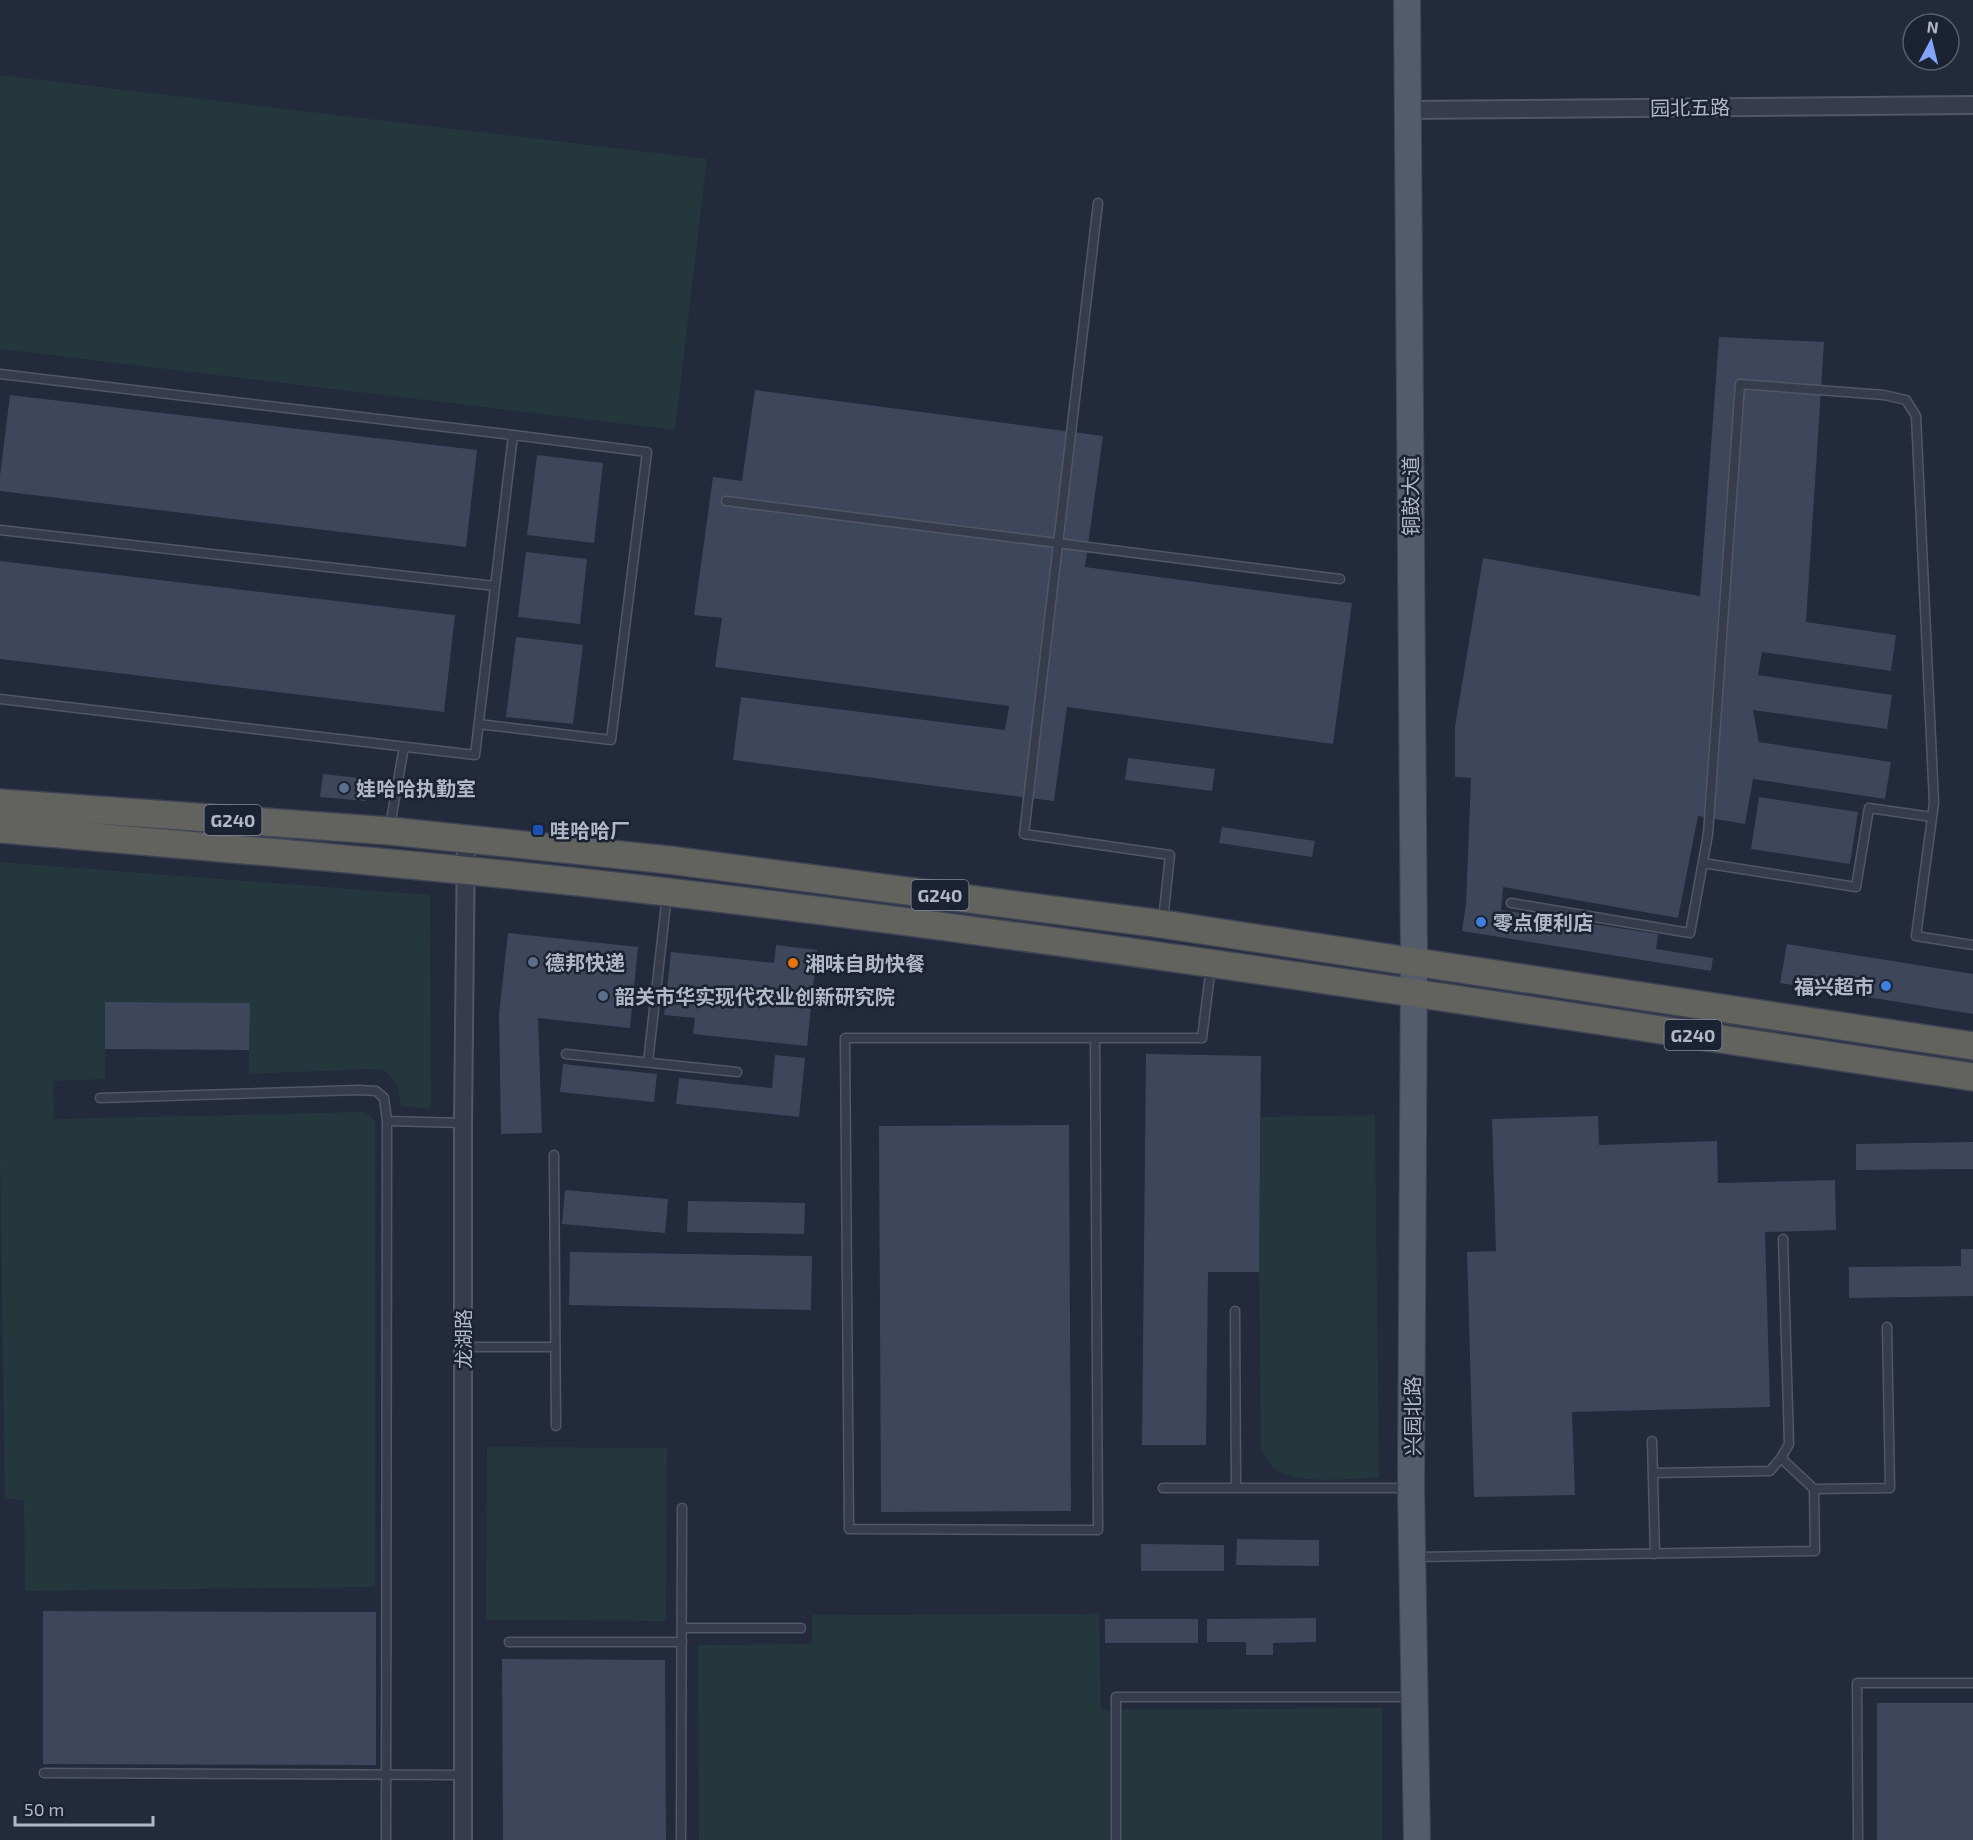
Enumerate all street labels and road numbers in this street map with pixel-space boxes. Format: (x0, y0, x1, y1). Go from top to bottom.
street label: 园北五路 (1650, 94, 1730, 120)
street label: 铜鼓大道 (1398, 456, 1422, 536)
road number: G240 (204, 805, 262, 835)
road number: G240 (912, 880, 968, 910)
road number: G240 (1664, 1020, 1722, 1050)
street label: 龙湖路 (451, 1309, 475, 1369)
street label: 兴园北路 (1400, 1376, 1424, 1456)

